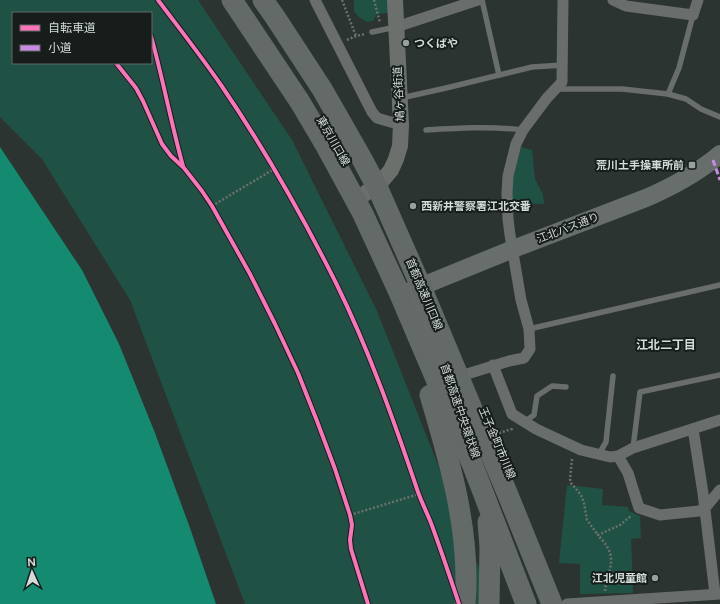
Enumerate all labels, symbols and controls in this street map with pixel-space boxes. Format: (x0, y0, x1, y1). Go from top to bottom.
legend (12, 12, 152, 64)
text: 自転車道 (48, 21, 96, 35)
place label: つくばや (414, 37, 458, 50)
marker: つくばや (401, 38, 411, 48)
text: 小道 (48, 41, 72, 55)
street label: 鳩ヶ谷街道 (391, 66, 407, 122)
street label: 東京川口線 (314, 114, 352, 168)
place label: 荒川土手操車所前 (596, 159, 684, 172)
marker: 荒川土手操車所前 (687, 160, 697, 170)
place label: 西新井警察署江北交番 (421, 200, 531, 213)
marker: 西新井警察署江北交番 (408, 201, 418, 211)
street label: 江北バス通り (535, 210, 601, 246)
street label: 首都高速川口線 (403, 256, 445, 332)
district label: 江北二丁目 (636, 338, 696, 352)
street label: 首都高速中央環状線 (438, 362, 482, 460)
street label: 王子金町市川線 (476, 405, 518, 481)
north arrow (12, 552, 52, 592)
text: N (27, 556, 36, 569)
place label: 江北児童館 (592, 572, 647, 585)
marker: 江北児童館 (650, 573, 660, 583)

